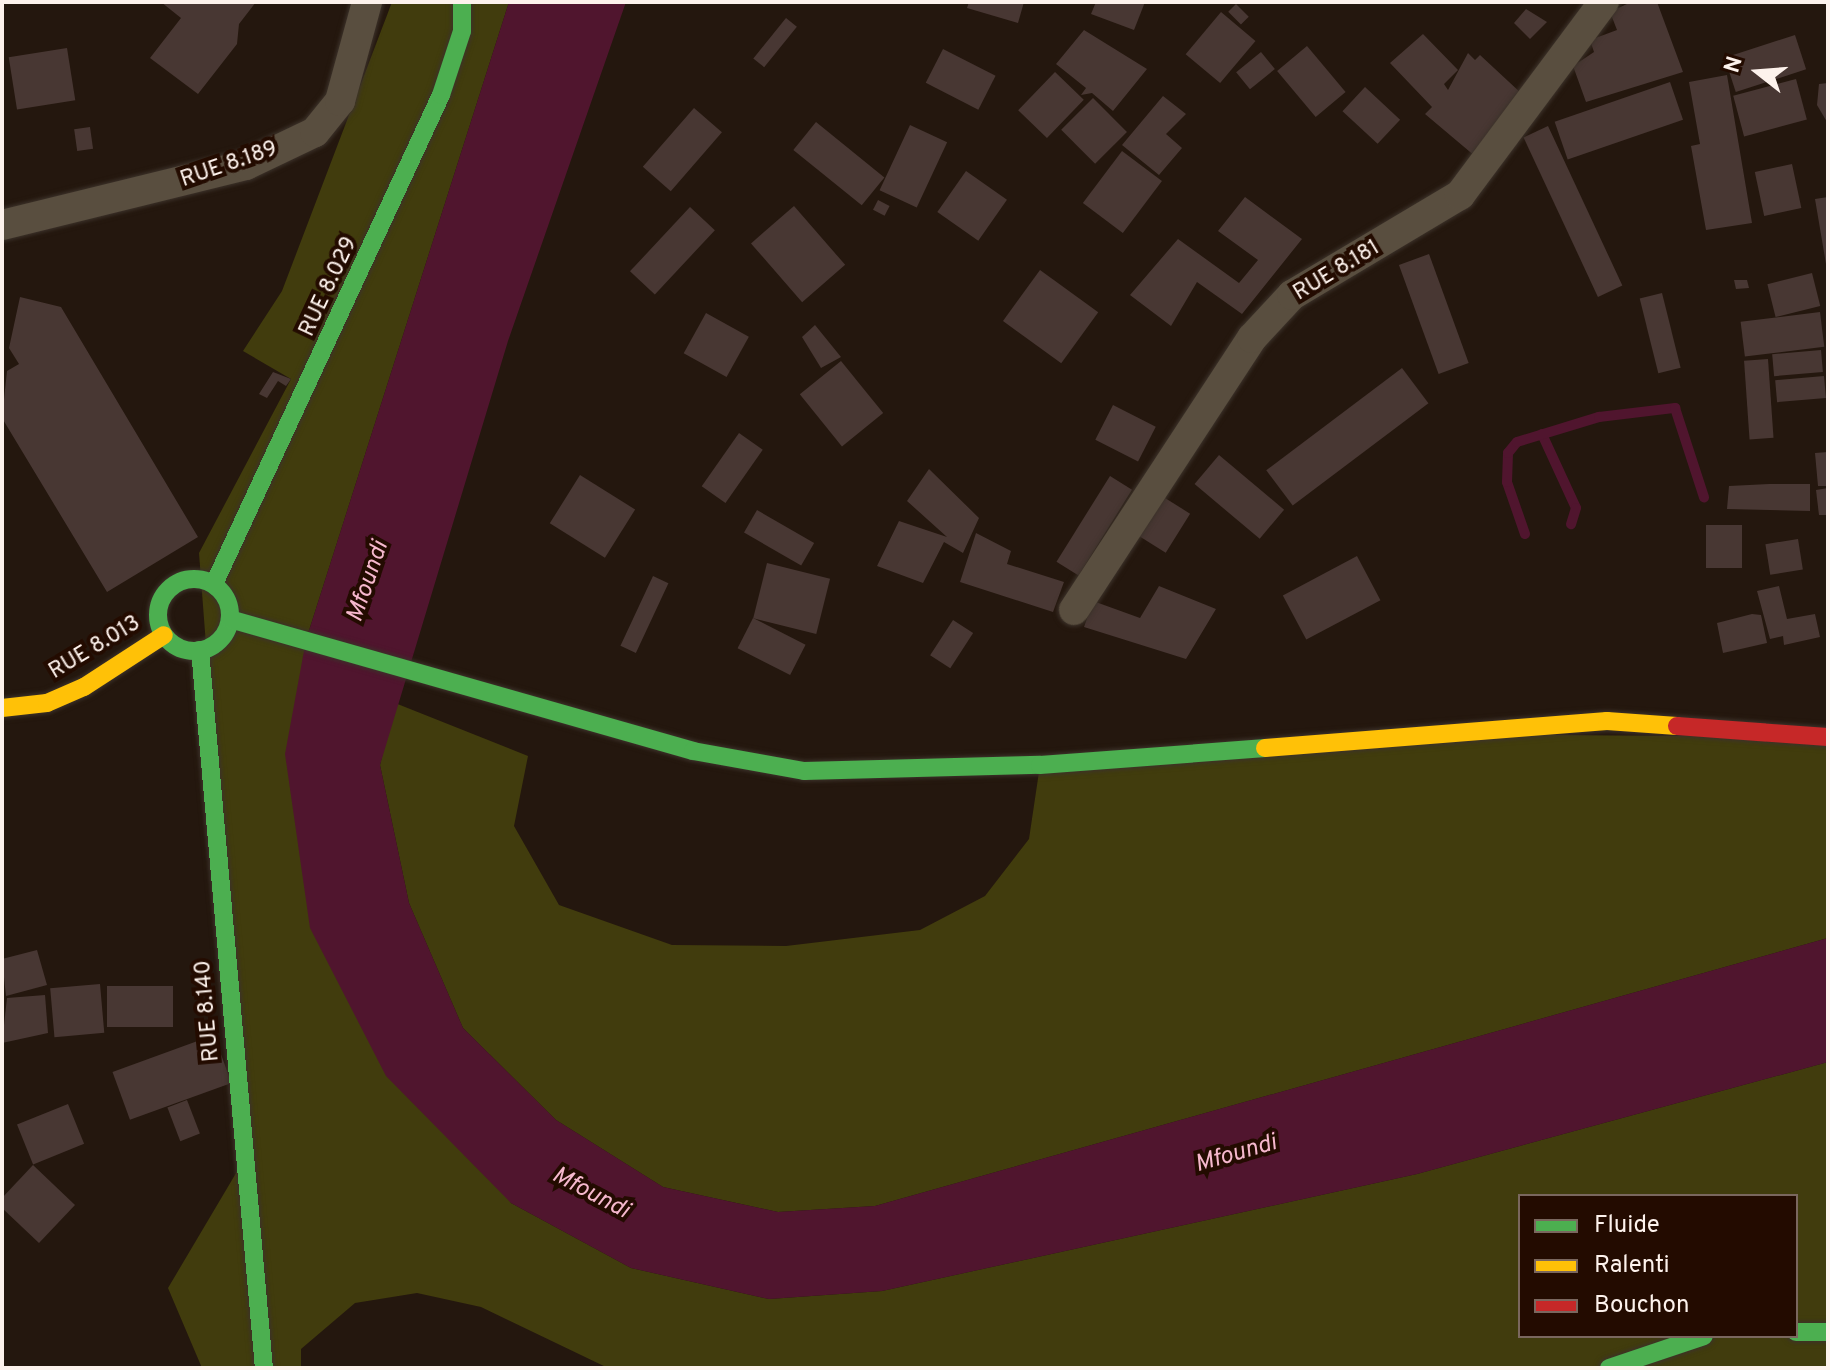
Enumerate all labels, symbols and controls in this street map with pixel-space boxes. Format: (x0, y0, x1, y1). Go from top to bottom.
north arrow (1718, 32, 1798, 112)
text: N (1719, 53, 1750, 76)
street label: RUE 8.189 (177, 136, 281, 194)
street label: RUE 8.029 (294, 233, 364, 341)
street label: RUE 8.181 (1289, 235, 1385, 307)
water label: Mfoundi (342, 538, 396, 626)
street label: RUE 8.013 (45, 610, 145, 686)
street label: RUE 8.140 (190, 959, 226, 1063)
water label: Mfoundi (1192, 1130, 1280, 1180)
water label: Mfoundi (546, 1162, 634, 1226)
legend (1518, 1194, 1798, 1338)
text: Fluide (1594, 1211, 1660, 1241)
text: Ralenti (1594, 1251, 1670, 1281)
text: Bouchon (1594, 1291, 1689, 1321)

